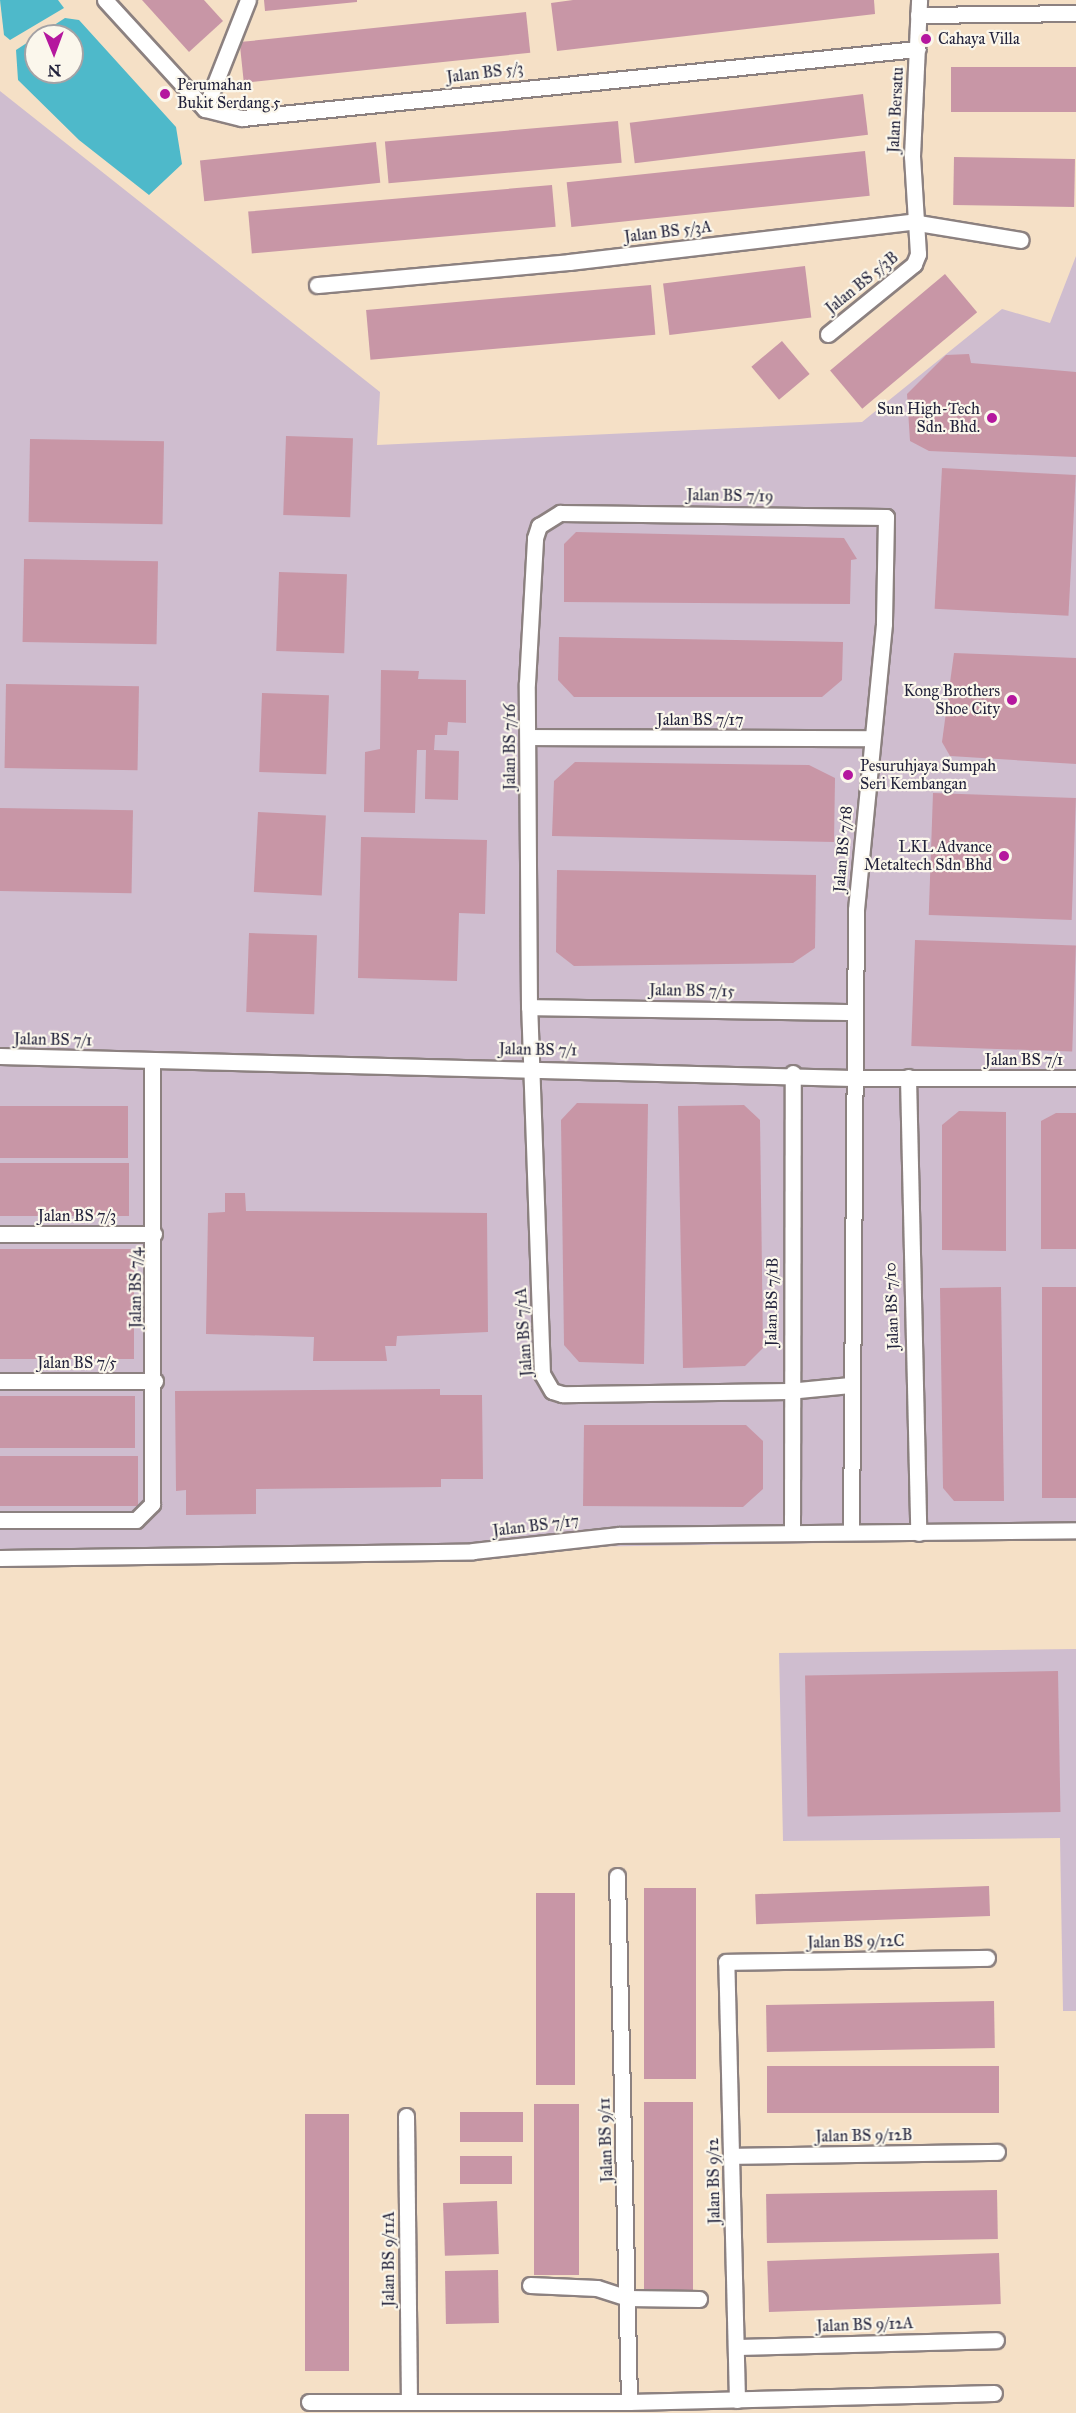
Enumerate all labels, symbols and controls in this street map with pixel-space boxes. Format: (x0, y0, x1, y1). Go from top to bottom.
north arrow (24, 24, 84, 84)
place label: Cahaya Villa (938, 29, 1020, 49)
marker: Cahaya Villa (919, 32, 933, 46)
street label: Jalan BS 5/3 (446, 59, 524, 87)
text: N (47, 61, 61, 80)
street label: Jalan Bersatu (884, 67, 908, 153)
place label: Perumahan Bukit Serdang 5 (177, 75, 281, 113)
marker: Perumahan Bukit Serdang 5 (158, 87, 172, 101)
street label: Jalan BS 5/3A (623, 217, 713, 247)
street label: Jalan BS 5/3B (822, 248, 902, 318)
place label: Sun High-Tech Sdn. Bhd. (877, 399, 980, 437)
marker: Sun High-Tech Sdn. Bhd. (985, 411, 999, 425)
street label: Jalan BS 7/19 (686, 486, 774, 506)
place label: Kong Brothers Shoe City (903, 681, 1000, 719)
marker: Kong Brothers Shoe City (1005, 693, 1019, 707)
street label: Jalan BS 7/16 (500, 704, 520, 790)
street label: Jalan BS 7/17 (657, 710, 743, 730)
place label: Pesuruhjaya Sumpah Seri Kembangan (860, 756, 996, 794)
marker: Pesuruhjaya Sumpah Seri Kembangan (841, 768, 855, 782)
street label: Jalan BS 7/18 (830, 805, 856, 893)
place label: LKL Advance Metaltech Sdn Bhd (864, 837, 992, 875)
marker: LKL Advance Metaltech Sdn Bhd (997, 849, 1011, 863)
street label: Jalan BS 7/15 (649, 981, 735, 1001)
street label: Jalan BS 7/1 (14, 1030, 92, 1050)
street label: Jalan BS 7/1 (499, 1040, 577, 1060)
street label: Jalan BS 7/1 (985, 1050, 1063, 1070)
street label: Jalan BS 7/3 (38, 1206, 116, 1226)
street label: Jalan BS 7/4 (126, 1248, 146, 1328)
street label: Jalan BS 7/1B (762, 1257, 782, 1347)
street label: Jalan BS 7/10 (881, 1262, 903, 1350)
street label: Jalan BS 7/1A (511, 1287, 537, 1377)
street label: Jalan BS 7/5 (37, 1353, 117, 1373)
street label: Jalan BS 7/17 (492, 1511, 580, 1541)
street label: Jalan BS 9/12C (807, 1932, 905, 1952)
street label: Jalan BS 9/11 (595, 2097, 617, 2183)
street label: Jalan BS 9/12B (815, 2126, 913, 2146)
street label: Jalan BS 9/12 (704, 2138, 724, 2224)
street label: Jalan BS 9/11A (379, 2211, 399, 2307)
street label: Jalan BS 9/12A (816, 2314, 914, 2336)

